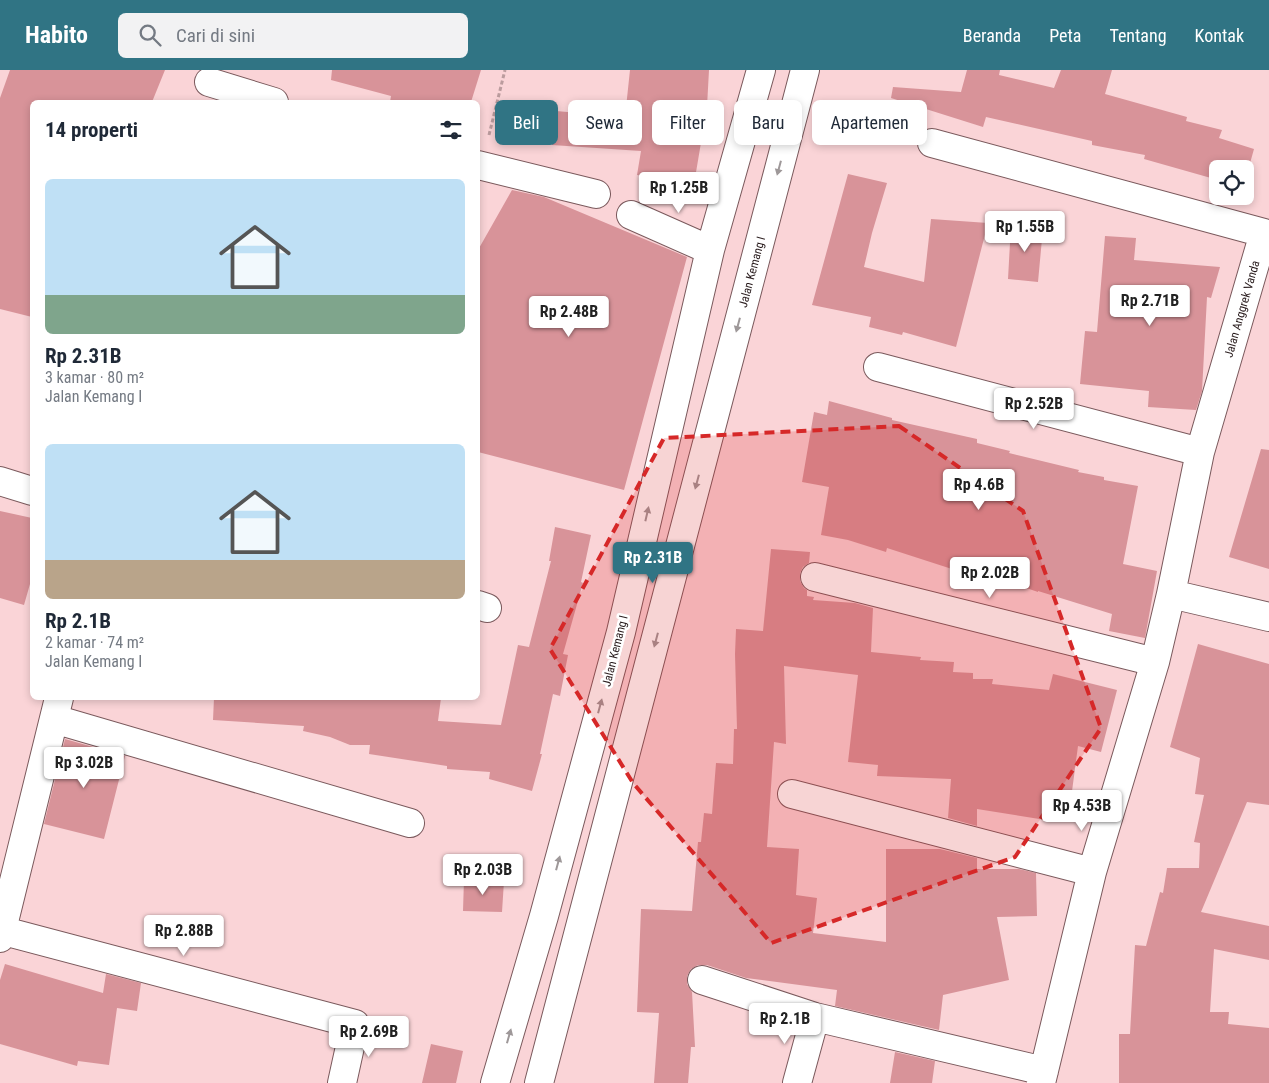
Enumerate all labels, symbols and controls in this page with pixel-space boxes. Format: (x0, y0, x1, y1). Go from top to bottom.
search box (118, 13, 468, 58)
text: Habito (25, 21, 88, 49)
icon: search (136, 21, 164, 49)
text: Cari di sini (176, 24, 255, 47)
text: Beranda (963, 25, 1021, 46)
text: Peta (1049, 25, 1081, 46)
text: Tentang (1109, 25, 1167, 46)
text: Kontak (1195, 25, 1244, 46)
chip: Beli (495, 100, 558, 145)
chip: Sewa (568, 100, 642, 145)
chip: Filter (652, 100, 724, 145)
chip: Baru (734, 100, 802, 145)
chip: Apartemen (812, 100, 927, 145)
icon: filters (437, 116, 465, 144)
text: 14 properti (45, 118, 138, 142)
one-way arrow (775, 160, 783, 175)
map controls (1209, 160, 1254, 205)
button: locate (1209, 160, 1254, 205)
pin: Rp 1.25B (627, 172, 731, 214)
text: Rp 1.25B (650, 178, 708, 197)
pin: Rp 1.55B (973, 210, 1077, 253)
icon: home (210, 212, 300, 302)
text: Rp 1.55B (996, 217, 1054, 236)
street label: Jalan Kemang I (736, 235, 768, 309)
street label: Jalan Anggrek Vanda (1221, 259, 1263, 359)
pin: Rp 2.71B (1098, 284, 1202, 327)
text: Rp 2.71B (1121, 291, 1179, 310)
pin: Rp 2.48B (517, 296, 621, 338)
text: Rp 2.48B (540, 302, 598, 321)
one-way arrow (734, 318, 742, 333)
text: Rp 2.31B (45, 344, 122, 368)
text: 3 kamar · 80 m² (45, 368, 144, 387)
text: Jalan Kemang I (45, 387, 142, 406)
pin: Rp 2.52B (982, 388, 1086, 430)
text: Rp 2.52B (1005, 394, 1063, 413)
pin: Rp 4.6B (933, 468, 1025, 511)
one-way arrow (693, 475, 701, 490)
text: Rp 4.6B (954, 475, 1004, 494)
icon: home (210, 477, 300, 567)
one-way arrow (643, 507, 651, 522)
pin: Rp 2.31B (601, 542, 705, 584)
text: Rp 2.31B (624, 548, 682, 567)
pin: Rp 2.02B (938, 556, 1042, 599)
text: Rp 2.02B (961, 563, 1019, 582)
text: Rp 2.1B (45, 609, 111, 633)
street label: Jalan Kemang I (599, 614, 631, 688)
one-way arrow (652, 632, 660, 647)
text: 2 kamar · 74 m² (45, 633, 144, 652)
text: Jalan Kemang I (45, 652, 142, 671)
one-way arrow (597, 699, 605, 714)
pin: Rp 3.02B (32, 746, 136, 789)
text: Rp 3.02B (55, 753, 113, 772)
pin: Rp 4.53B (1030, 790, 1134, 832)
text: Rp 4.53B (1053, 796, 1111, 815)
pin: Rp 2.03B (431, 854, 535, 896)
one-way arrow (554, 856, 562, 871)
text: Rp 2.03B (454, 860, 512, 879)
pin: Rp 2.88B (132, 914, 236, 957)
text: Rp 2.88B (155, 921, 213, 940)
pin: Rp 2.1B (739, 1002, 831, 1045)
text: Rp 2.1B (760, 1009, 810, 1028)
pin: Rp 2.69B (317, 1016, 421, 1058)
text: Rp 2.69B (340, 1022, 398, 1041)
one-way arrow (505, 1029, 513, 1044)

